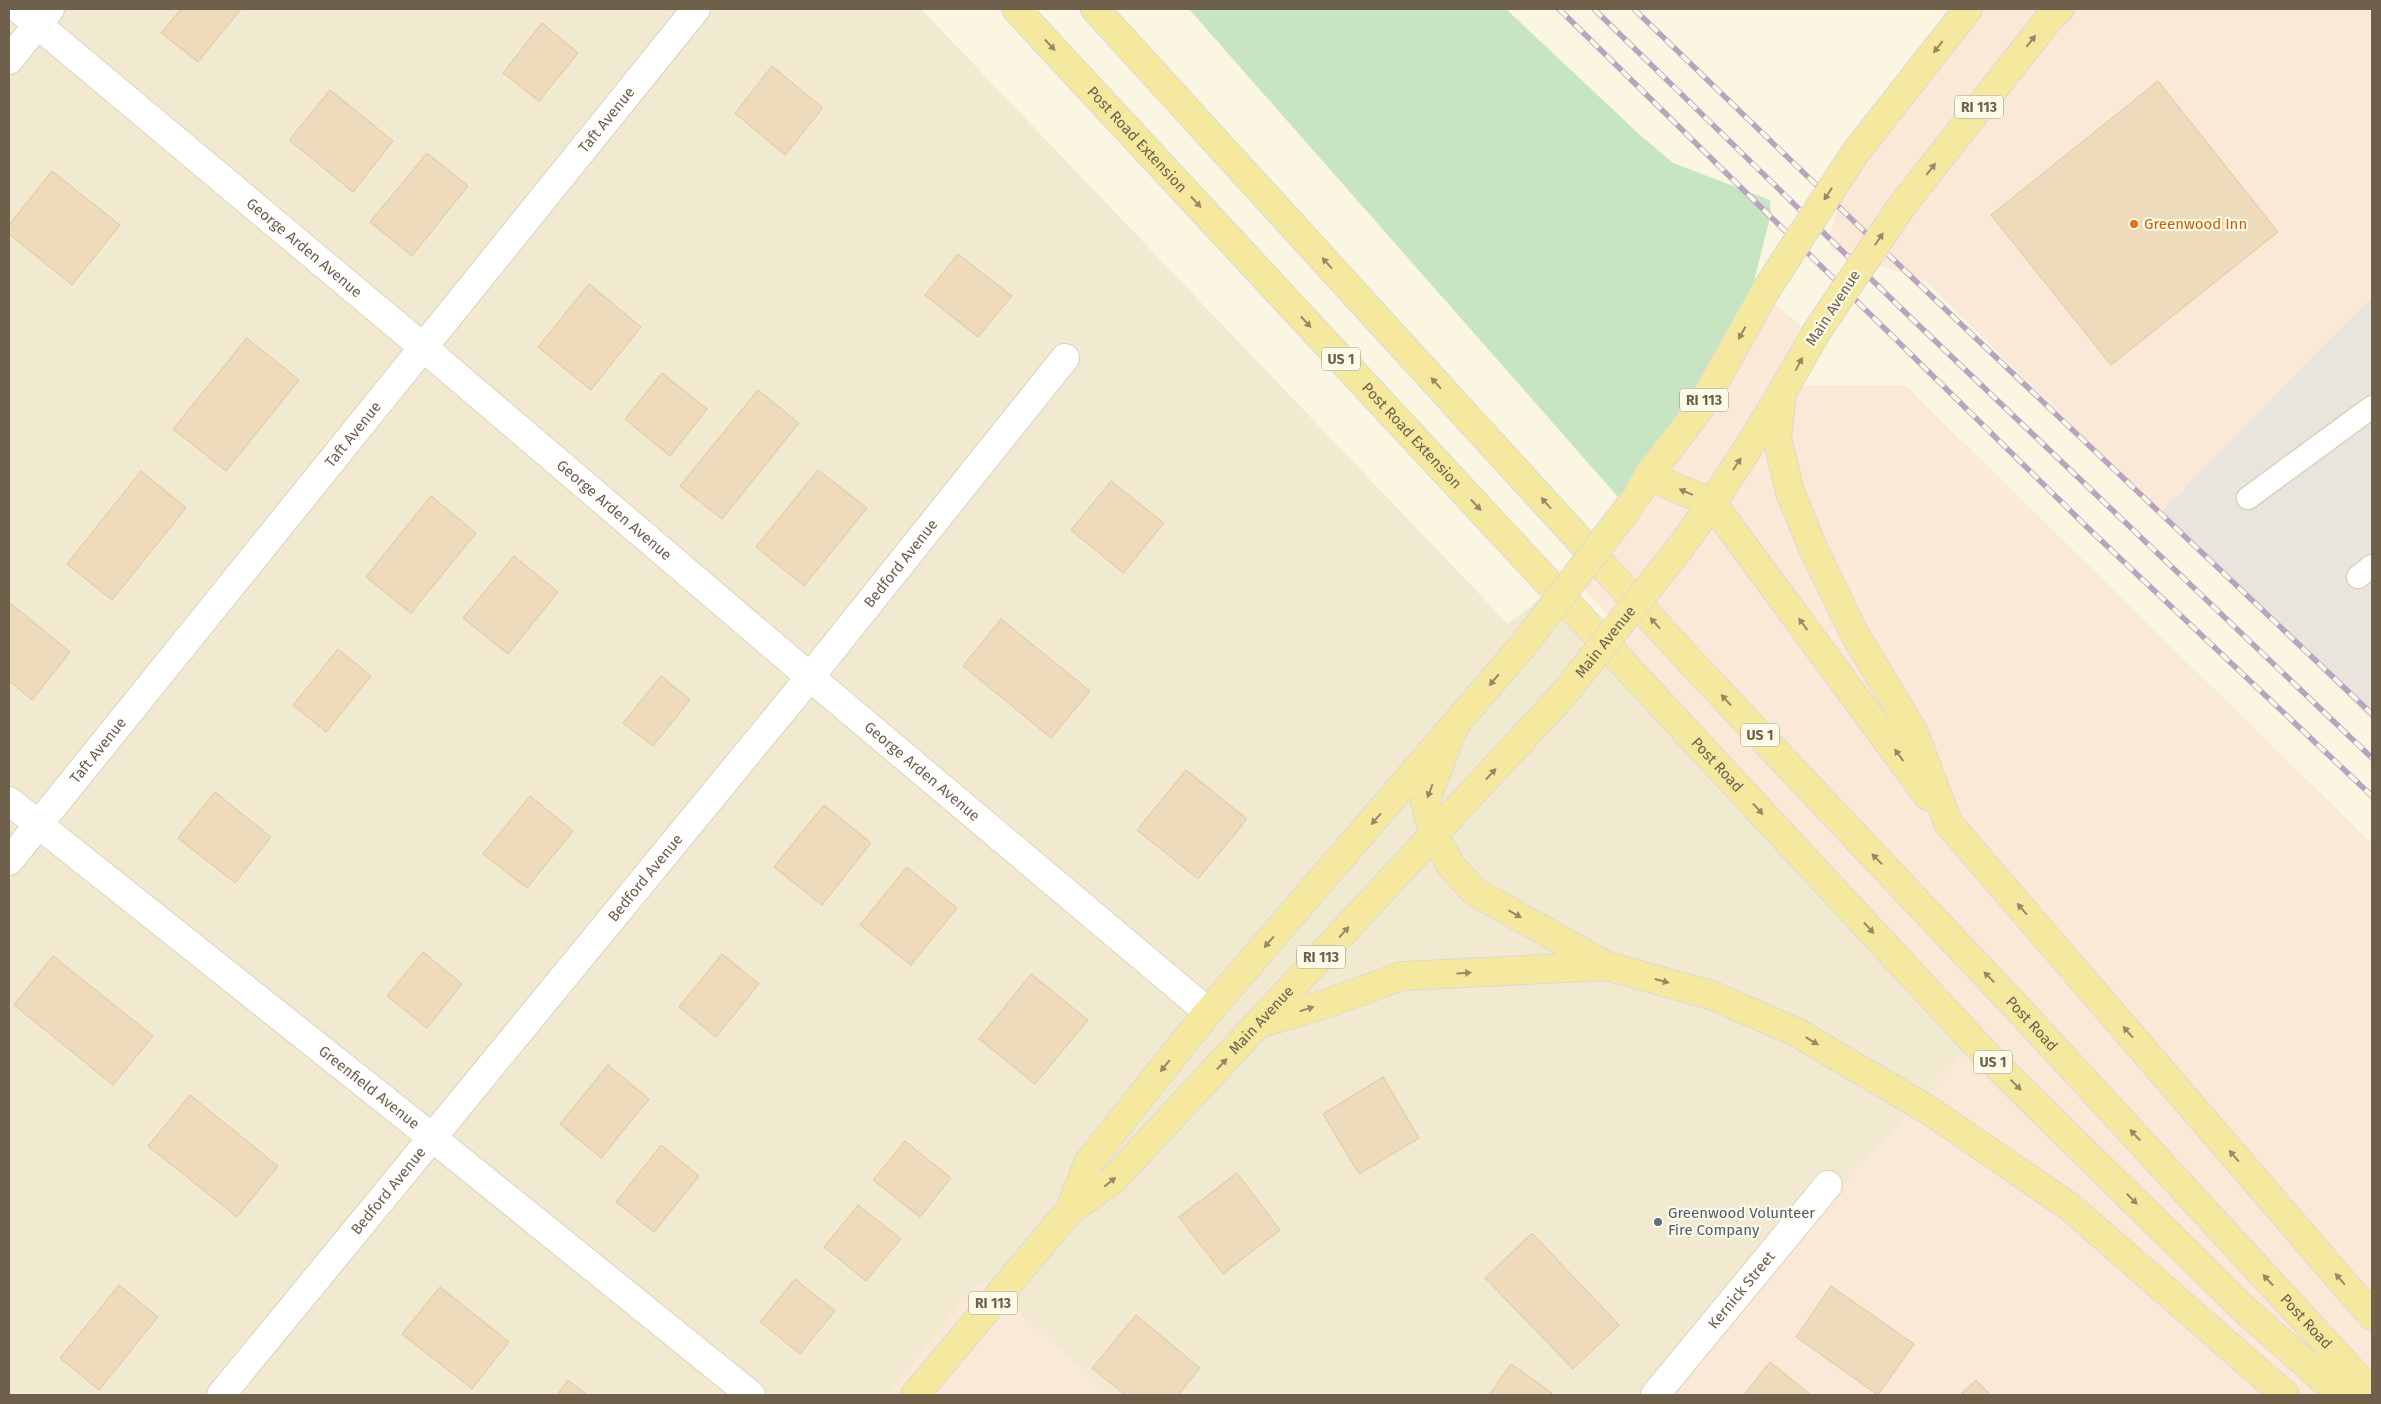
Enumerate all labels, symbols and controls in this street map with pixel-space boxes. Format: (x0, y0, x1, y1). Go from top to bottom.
one-way arrow (2026, 34, 2036, 48)
one-way arrow (1044, 38, 1055, 51)
one-way arrow (1933, 40, 1943, 54)
street label: Taft Avenue (575, 83, 639, 156)
street label: Post Road Extension (1083, 83, 1191, 196)
road number: RI 113 (1955, 95, 2003, 118)
one-way arrow (1926, 162, 1936, 176)
one-way arrow (1823, 187, 1833, 201)
street label: George Arden Avenue (243, 194, 366, 301)
one-way arrow (1190, 196, 1201, 209)
place label: Greenwood Inn (2144, 215, 2247, 233)
marker: Greenwood Inn (2128, 218, 2140, 230)
one-way arrow (1875, 232, 1884, 246)
one-way arrow (1321, 257, 1332, 270)
street label: Main Avenue (1802, 267, 1864, 349)
one-way arrow (1300, 315, 1312, 327)
one-way arrow (1738, 326, 1746, 340)
road number: US 1 (1322, 348, 1360, 370)
one-way arrow (1794, 357, 1803, 371)
one-way arrow (1430, 378, 1442, 390)
street label: Post Road Extension (1358, 379, 1465, 493)
road number: RI 113 (1680, 388, 1728, 412)
street label: Taft Avenue (321, 398, 385, 471)
street label: George Arden Avenue (553, 456, 675, 564)
one-way arrow (1733, 457, 1742, 471)
one-way arrow (1678, 488, 1693, 496)
one-way arrow (1540, 498, 1552, 510)
one-way arrow (1470, 499, 1482, 511)
street label: Bedford Avenue (860, 516, 942, 611)
street label: Main Avenue (1571, 602, 1639, 681)
one-way arrow (1798, 617, 1808, 631)
one-way arrow (1649, 618, 1661, 630)
one-way arrow (1488, 674, 1499, 687)
one-way arrow (1720, 694, 1732, 706)
street label: Taft Avenue (66, 714, 130, 787)
street label: George Arden Avenue (861, 718, 984, 825)
road number: US 1 (1741, 724, 1779, 746)
street label: Post Road (1687, 734, 1747, 796)
one-way arrow (1894, 748, 1904, 762)
one-way arrow (1485, 769, 1497, 781)
one-way arrow (1425, 784, 1433, 798)
one-way arrow (1752, 803, 1764, 815)
one-way arrow (1370, 812, 1381, 825)
street label: Bedford Avenue (604, 830, 687, 925)
one-way arrow (1871, 854, 1883, 866)
one-way arrow (2017, 903, 2028, 916)
one-way arrow (1508, 910, 1521, 919)
one-way arrow (1863, 922, 1875, 934)
one-way arrow (1338, 926, 1350, 938)
one-way arrow (1264, 935, 1275, 948)
road number: RI 113 (1297, 946, 1345, 969)
one-way arrow (1457, 969, 1473, 977)
one-way arrow (1983, 971, 1995, 983)
one-way arrow (1654, 977, 1669, 985)
street label: Main Avenue (1225, 982, 1297, 1058)
street label: Post Road (2002, 993, 2061, 1055)
one-way arrow (1300, 1005, 1315, 1013)
one-way arrow (2123, 1026, 2134, 1039)
one-way arrow (1805, 1037, 1818, 1046)
street label: Greenfield Avenue (315, 1042, 423, 1133)
road number: US 1 (1974, 1050, 2012, 1074)
one-way arrow (1160, 1059, 1171, 1072)
one-way arrow (1216, 1059, 1228, 1071)
one-way arrow (2010, 1078, 2022, 1090)
one-way arrow (2129, 1129, 2141, 1141)
street label: Bedford Avenue (347, 1143, 430, 1238)
one-way arrow (2229, 1149, 2240, 1162)
one-way arrow (1103, 1176, 1116, 1187)
one-way arrow (2126, 1193, 2138, 1205)
place label: Greenwood Volunteer Fire Company (1668, 1204, 1815, 1239)
marker: Greenwood Volunteer Fire Company (1652, 1216, 1664, 1228)
street label: Kernick Street (1704, 1247, 1779, 1333)
one-way arrow (2335, 1272, 2346, 1285)
one-way arrow (2262, 1275, 2274, 1287)
street label: Post Road (2276, 1290, 2336, 1353)
road number: RI 113 (969, 1292, 1017, 1315)

